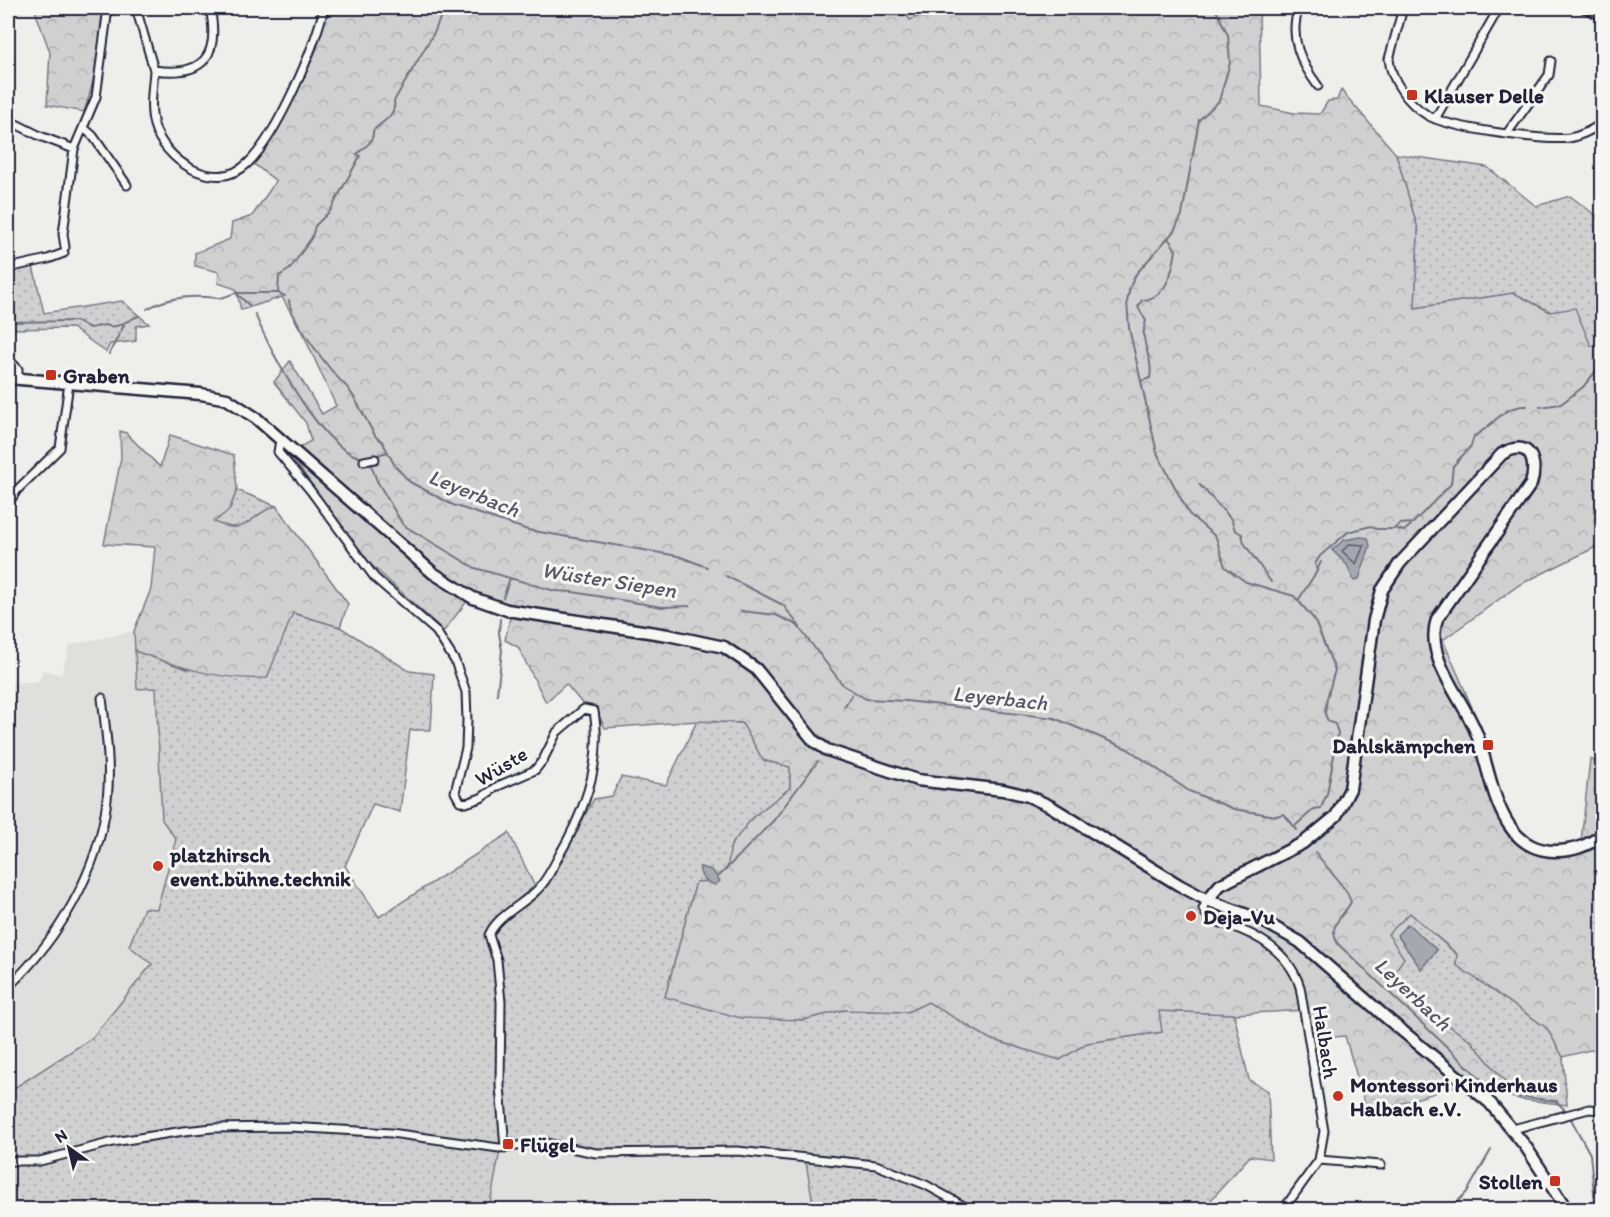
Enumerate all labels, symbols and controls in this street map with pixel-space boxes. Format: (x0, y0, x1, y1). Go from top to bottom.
place label: Klauser Delle (1424, 83, 1544, 108)
marker: Klauser Delle (1405, 88, 1419, 102)
place label: Graben (63, 363, 130, 388)
marker: Graben (44, 368, 58, 382)
water label: Leyerbach (425, 463, 524, 524)
water label: Wüster Siepen (540, 556, 678, 604)
water label: Leyerbach (951, 680, 1049, 716)
place label: Dahlskämpchen (1332, 733, 1476, 759)
marker: Dahlskämpchen (1481, 738, 1495, 752)
street label: Wüste (470, 741, 532, 791)
place label: platzhirsch event.bühne.technik (169, 842, 351, 891)
marker: platzhirsch event.bühne.technik (151, 859, 165, 873)
place label: Deja-Vu (1203, 904, 1275, 930)
marker: Deja-Vu (1184, 909, 1198, 923)
water label: Leyerbach (1369, 952, 1458, 1037)
street label: Halbach (1308, 1004, 1344, 1081)
place label: Montessori Kinderhaus Halbach e.V. (1350, 1072, 1558, 1121)
marker: Montessori Kinderhaus Halbach e.V. (1331, 1089, 1345, 1103)
north arrow (39, 1118, 99, 1178)
text: N (51, 1125, 71, 1147)
place label: Flügel (520, 1132, 576, 1158)
marker: Flügel (501, 1137, 515, 1151)
place label: Stollen (1479, 1169, 1543, 1194)
marker: Stollen (1548, 1174, 1562, 1188)

